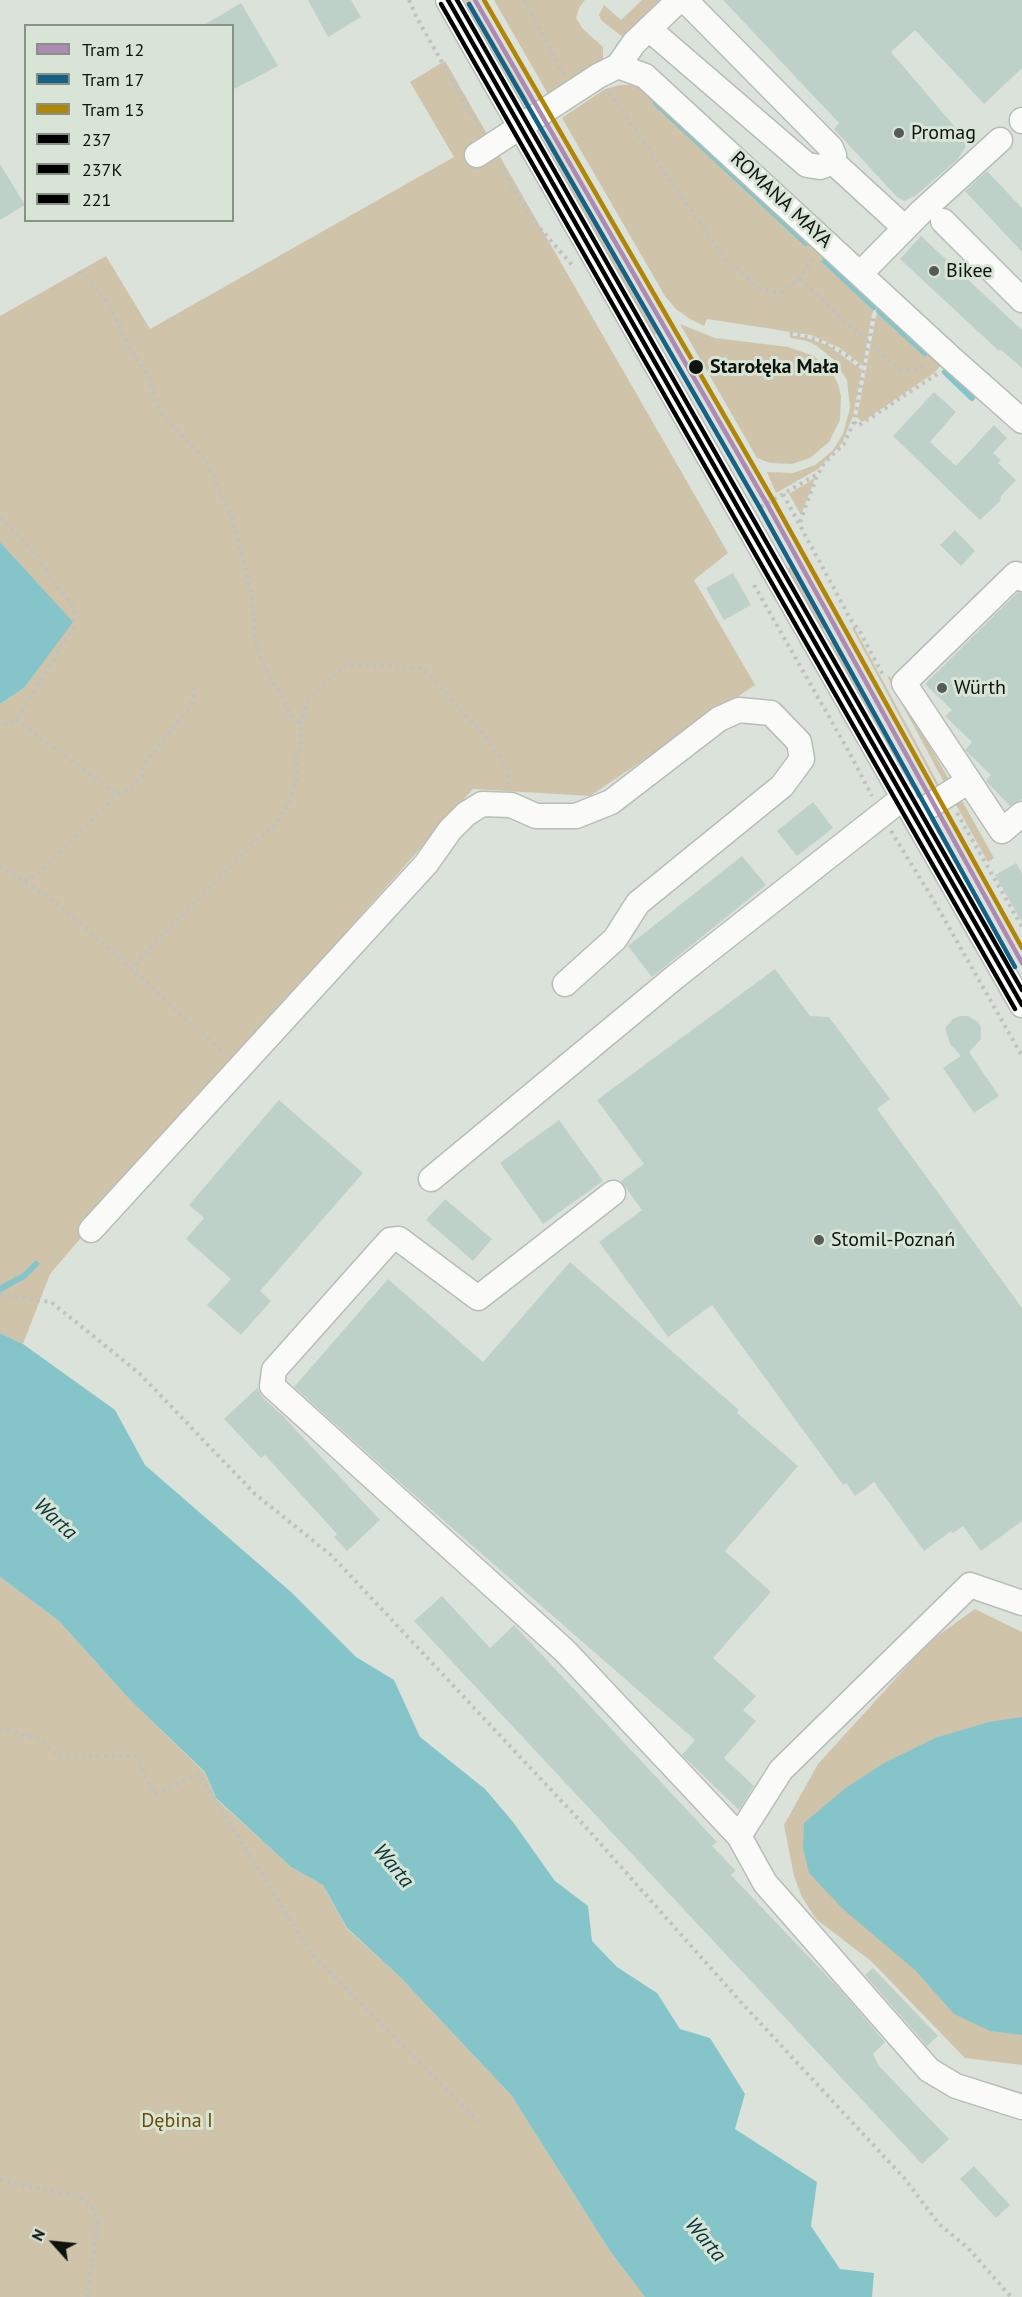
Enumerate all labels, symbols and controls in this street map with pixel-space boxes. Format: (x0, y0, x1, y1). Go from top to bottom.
legend (24, 24, 234, 222)
text: Tram 12 (82, 38, 144, 61)
text: Tram 17 (82, 68, 144, 91)
text: Tram 13 (82, 98, 144, 121)
place label: Promag (911, 121, 976, 145)
marker: Promag (892, 126, 906, 140)
text: 237 (82, 128, 111, 151)
street label: ROMANA MAYA (725, 147, 837, 253)
text: 237K (82, 158, 122, 181)
text: 221 (82, 188, 111, 211)
place label: Bikee (946, 259, 992, 283)
marker: Bikee (927, 264, 941, 278)
place label: Starołęka Mała (710, 355, 839, 379)
marker: Starołęka Mała (687, 358, 705, 376)
place label: Würth (954, 676, 1006, 700)
marker: Würth (935, 681, 949, 695)
place label: Stomil-Poznań (831, 1228, 955, 1252)
marker: Stomil-Poznań (812, 1233, 826, 1247)
water label: Warta (28, 1493, 82, 1545)
water label: Warta (367, 1839, 419, 1893)
park label: Dębina I (141, 2109, 213, 2133)
north arrow (24, 2213, 84, 2273)
water label: Warta (679, 2213, 731, 2267)
text: N (27, 2226, 49, 2244)

